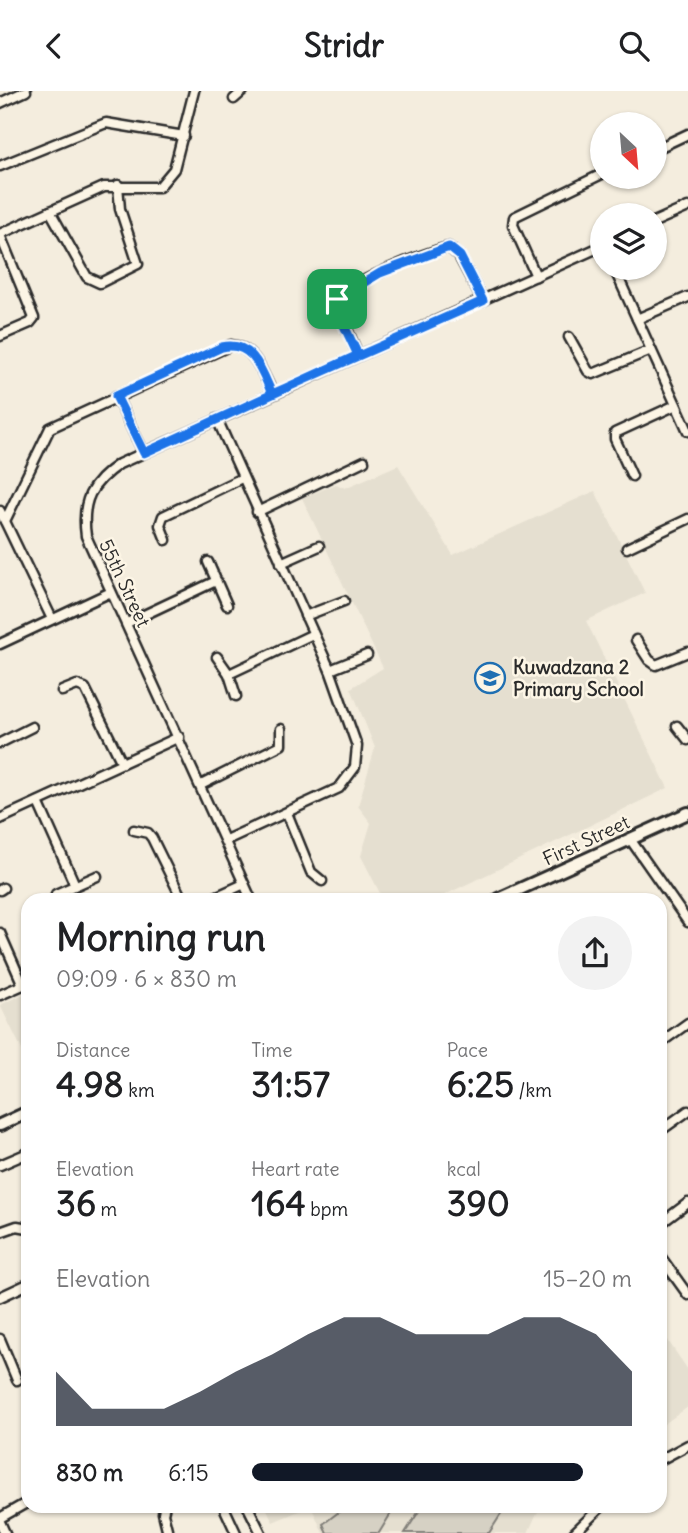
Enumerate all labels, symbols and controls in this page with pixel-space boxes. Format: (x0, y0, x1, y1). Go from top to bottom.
text: Stridr (304, 25, 384, 66)
icon: back (35, 27, 73, 65)
icon: search (615, 27, 653, 65)
north arrow (590, 112, 667, 189)
map controls (590, 112, 667, 280)
button: layers (590, 203, 667, 280)
pin (307, 269, 367, 329)
icon: arrive (318, 280, 356, 318)
street label: 55th Street (94, 535, 156, 631)
place label: Kuwadzana 2 Primary School (513, 655, 644, 701)
school or university icon: Kuwadzana 2 Primary School (473, 661, 507, 695)
street label: First Street (539, 809, 633, 871)
text: Morning run (56, 914, 266, 961)
button: share (558, 916, 632, 990)
text: 09:09 · 6 × 830 m (56, 964, 237, 993)
text: Distance (56, 1038, 130, 1062)
text: Time (251, 1038, 292, 1062)
text: Pace (447, 1038, 488, 1062)
text: 4.98 (56, 1062, 124, 1106)
text: 31:57 (251, 1062, 330, 1106)
text: 6:25 (447, 1062, 514, 1106)
text: km (124, 1078, 155, 1102)
text: /km (514, 1078, 552, 1102)
text: Elevation (56, 1157, 134, 1181)
text: Heart rate (251, 1157, 339, 1181)
text: kcal (447, 1157, 481, 1181)
text: 36 (56, 1181, 96, 1225)
text: 164 (251, 1181, 306, 1225)
text: 390 (447, 1181, 510, 1225)
text: m (96, 1197, 117, 1221)
text: bpm (306, 1197, 348, 1221)
text: Elevation (56, 1264, 150, 1293)
text: 15–20 m (543, 1264, 632, 1293)
text: 830 m (56, 1458, 123, 1487)
text: 6:15 (168, 1458, 209, 1487)

